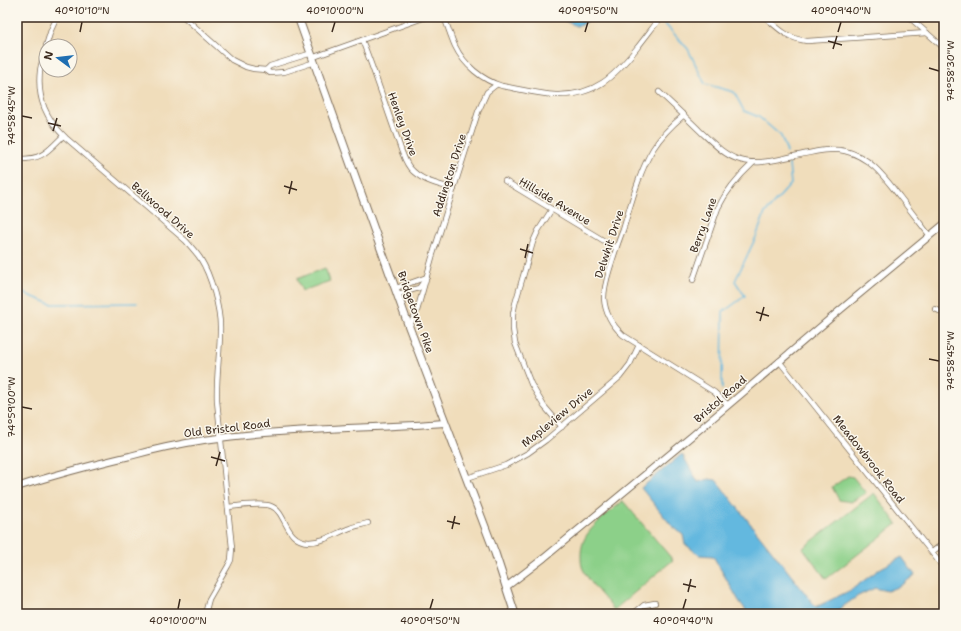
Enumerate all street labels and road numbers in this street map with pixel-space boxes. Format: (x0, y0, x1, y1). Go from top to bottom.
street label: Henley Drive (384, 90, 421, 158)
street label: Addington Drive (429, 132, 470, 219)
street label: Hillside Avenue (516, 174, 593, 229)
street label: Bellwood Drive (128, 179, 198, 242)
street label: Berry Lane (687, 195, 720, 255)
street label: Delwhit Drive (591, 208, 628, 280)
street label: Bridgetown Pike (394, 269, 437, 355)
street label: Bristol Road (691, 372, 750, 426)
street label: Mapleview Drive (518, 384, 596, 451)
street label: Meadowbrook Road (829, 412, 908, 507)
street label: Old Bristol Road (183, 416, 271, 441)

